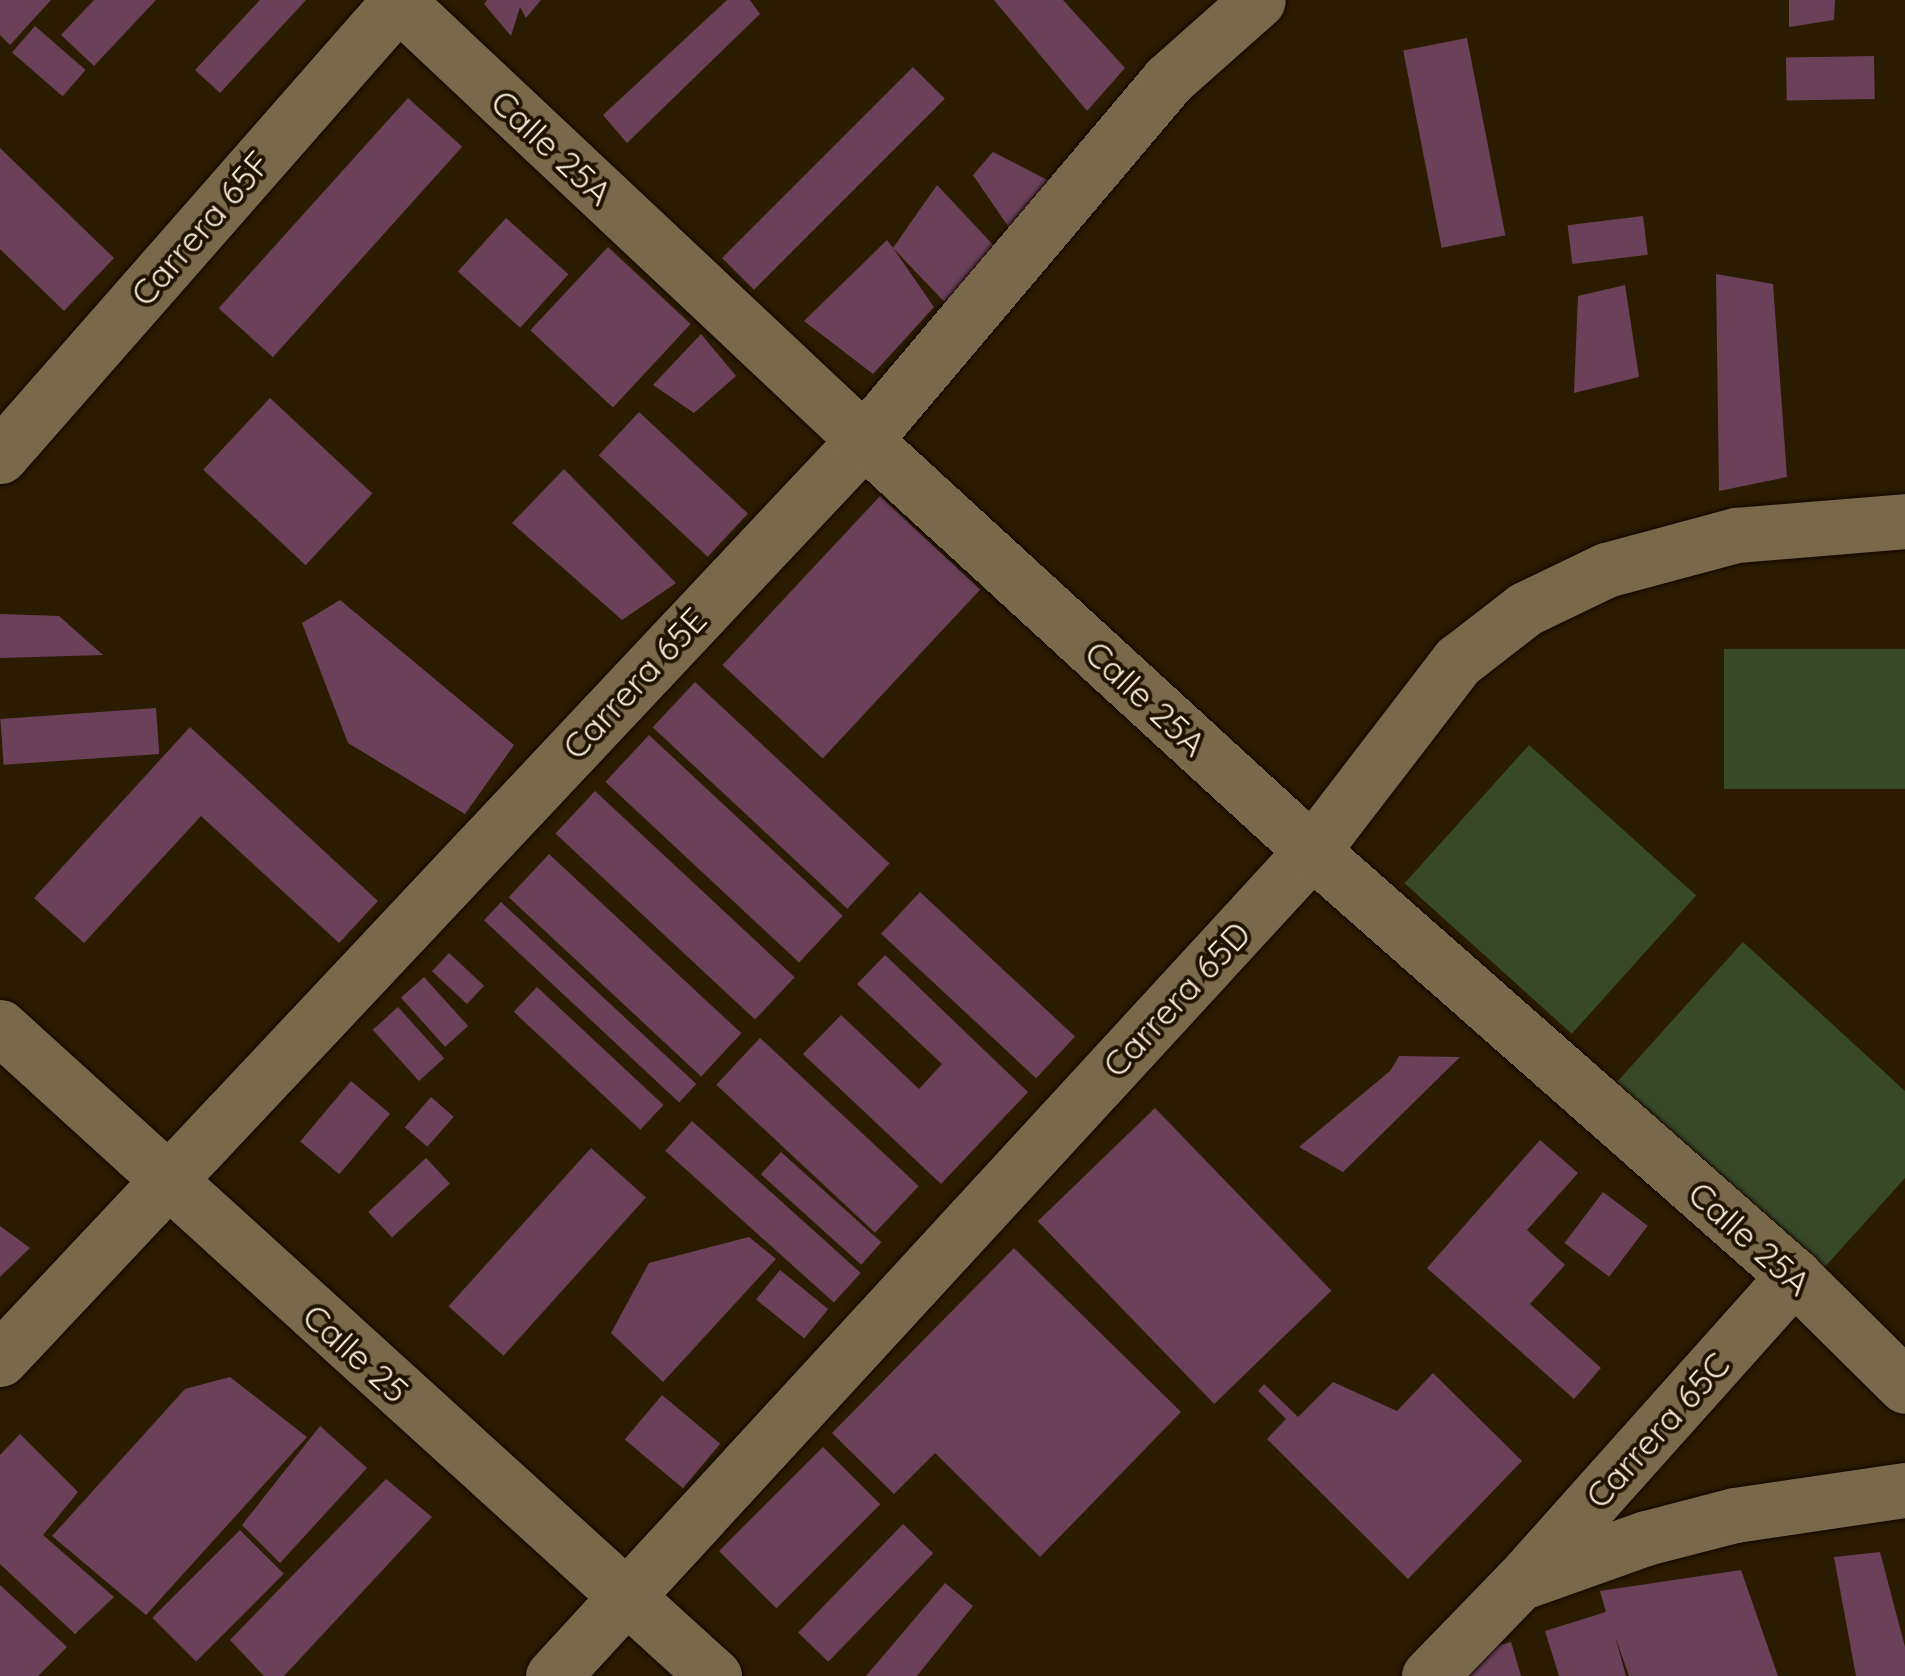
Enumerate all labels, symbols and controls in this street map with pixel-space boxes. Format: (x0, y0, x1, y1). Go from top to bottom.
street label: Calle 25A (483, 80, 621, 214)
street label: Carrera 65F (121, 142, 279, 314)
street label: Carrera 65E (553, 599, 715, 767)
street label: Calle 25A (1077, 631, 1215, 765)
street label: Carrera 65D (1093, 913, 1259, 1085)
street label: Calle 25A (1680, 1172, 1820, 1304)
street label: Calle 25 (295, 1295, 417, 1411)
street label: Carrera 65C (1576, 1344, 1738, 1516)

